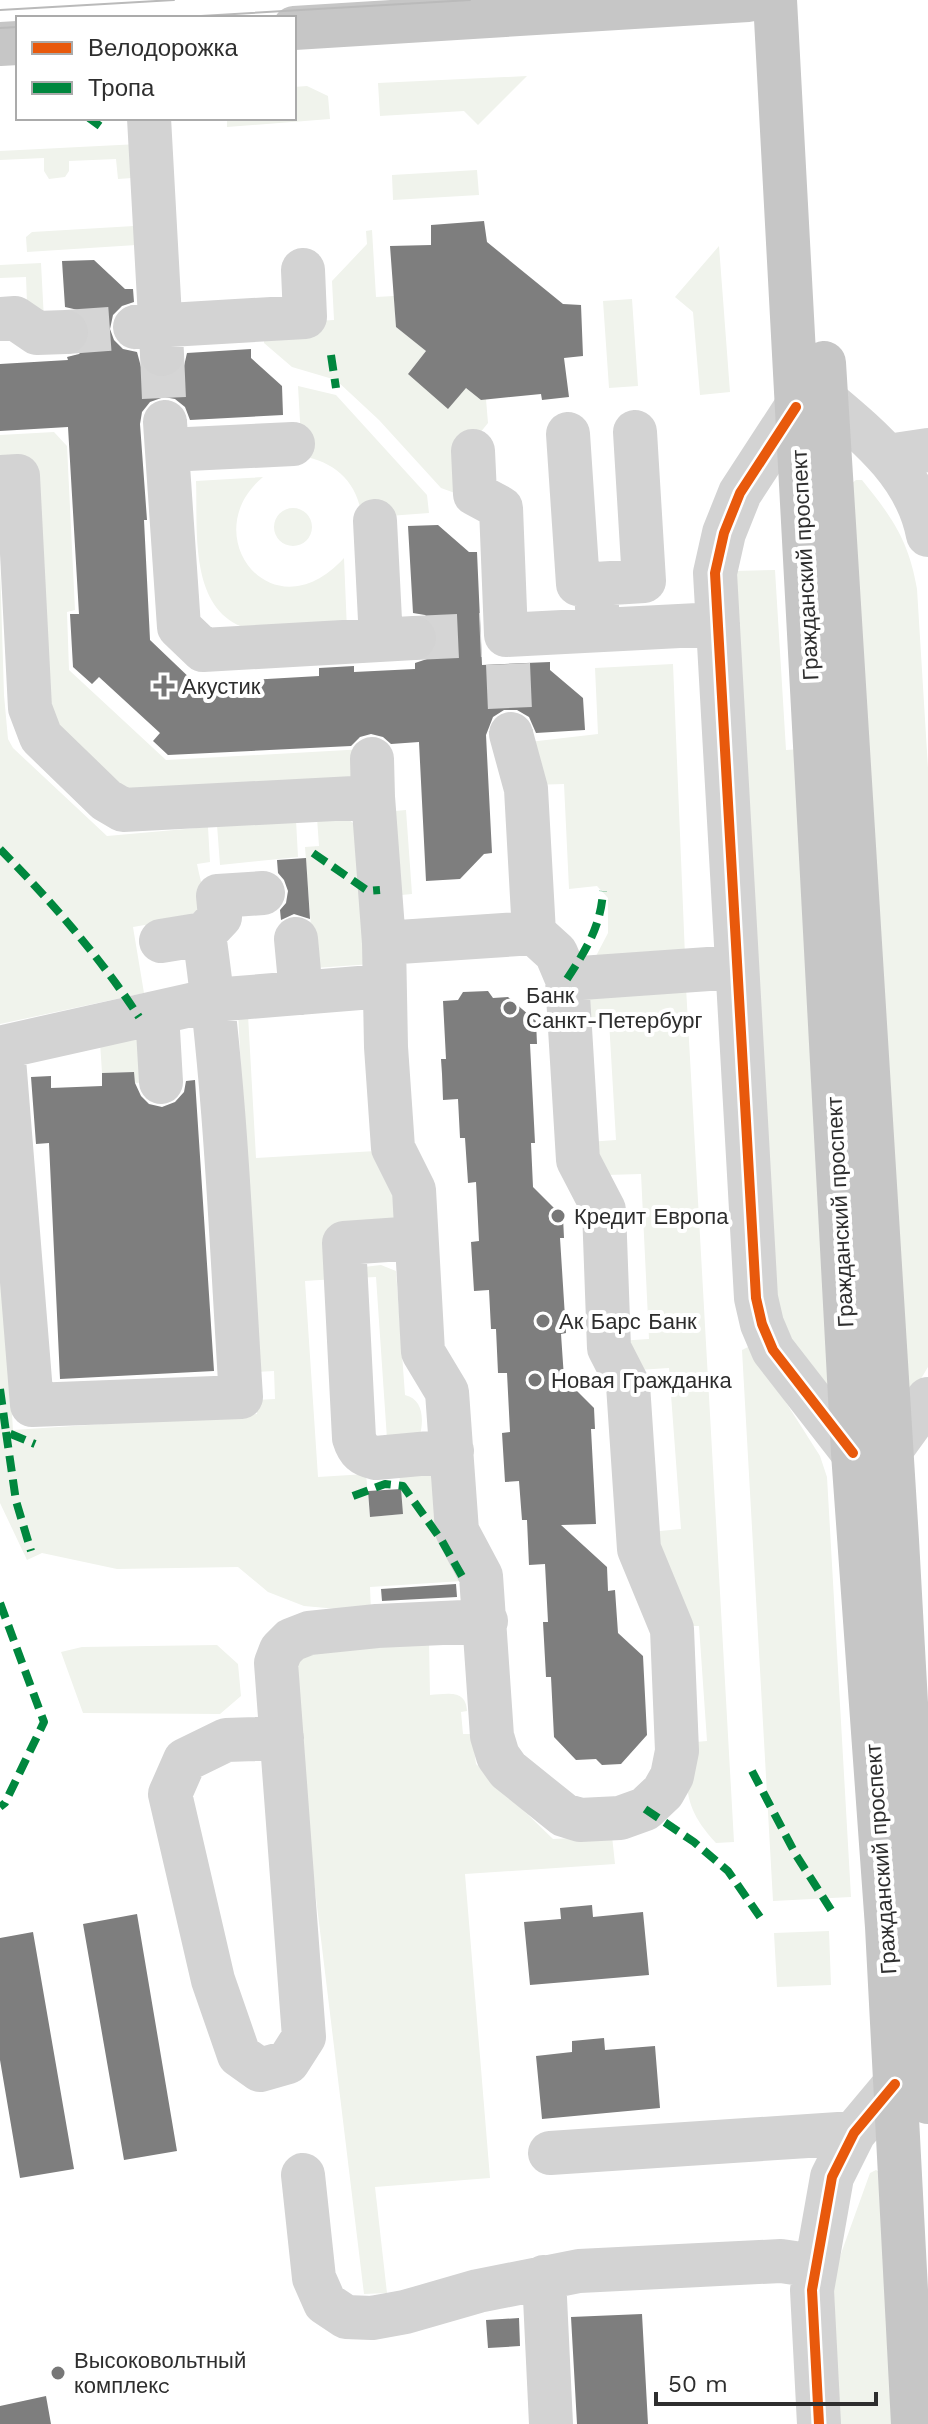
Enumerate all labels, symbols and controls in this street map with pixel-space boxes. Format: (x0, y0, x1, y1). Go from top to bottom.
legend (16, 16, 296, 120)
text: Велодорожка (88, 34, 239, 62)
text: Тропа (88, 74, 155, 102)
street label: Гражданский проспект (786, 449, 824, 681)
place label: Акустик (182, 674, 261, 699)
marker: Акустик (153, 675, 175, 697)
place label: Банк Санкт-Петербург (526, 983, 702, 1033)
marker: Банк Санкт-Петербург (501, 999, 519, 1017)
street label: Гражданский проспект (821, 1096, 859, 1328)
place label: Кредит Европа (574, 1204, 729, 1229)
marker: Кредит Европа (549, 1207, 567, 1225)
place label: Ак Барс Банк (559, 1309, 697, 1334)
marker: Ак Барс Банк (534, 1312, 552, 1330)
place label: Новая Гражданка (551, 1368, 732, 1393)
marker: Новая Гражданка (526, 1371, 544, 1389)
street label: Гражданский проспект (860, 1743, 902, 1975)
place label: Высоковольтный комплекc (74, 2348, 246, 2398)
scale bar (656, 2356, 876, 2406)
marker: Высоковольтный комплекc (49, 2364, 67, 2382)
text: 50 m (668, 2370, 728, 2398)

